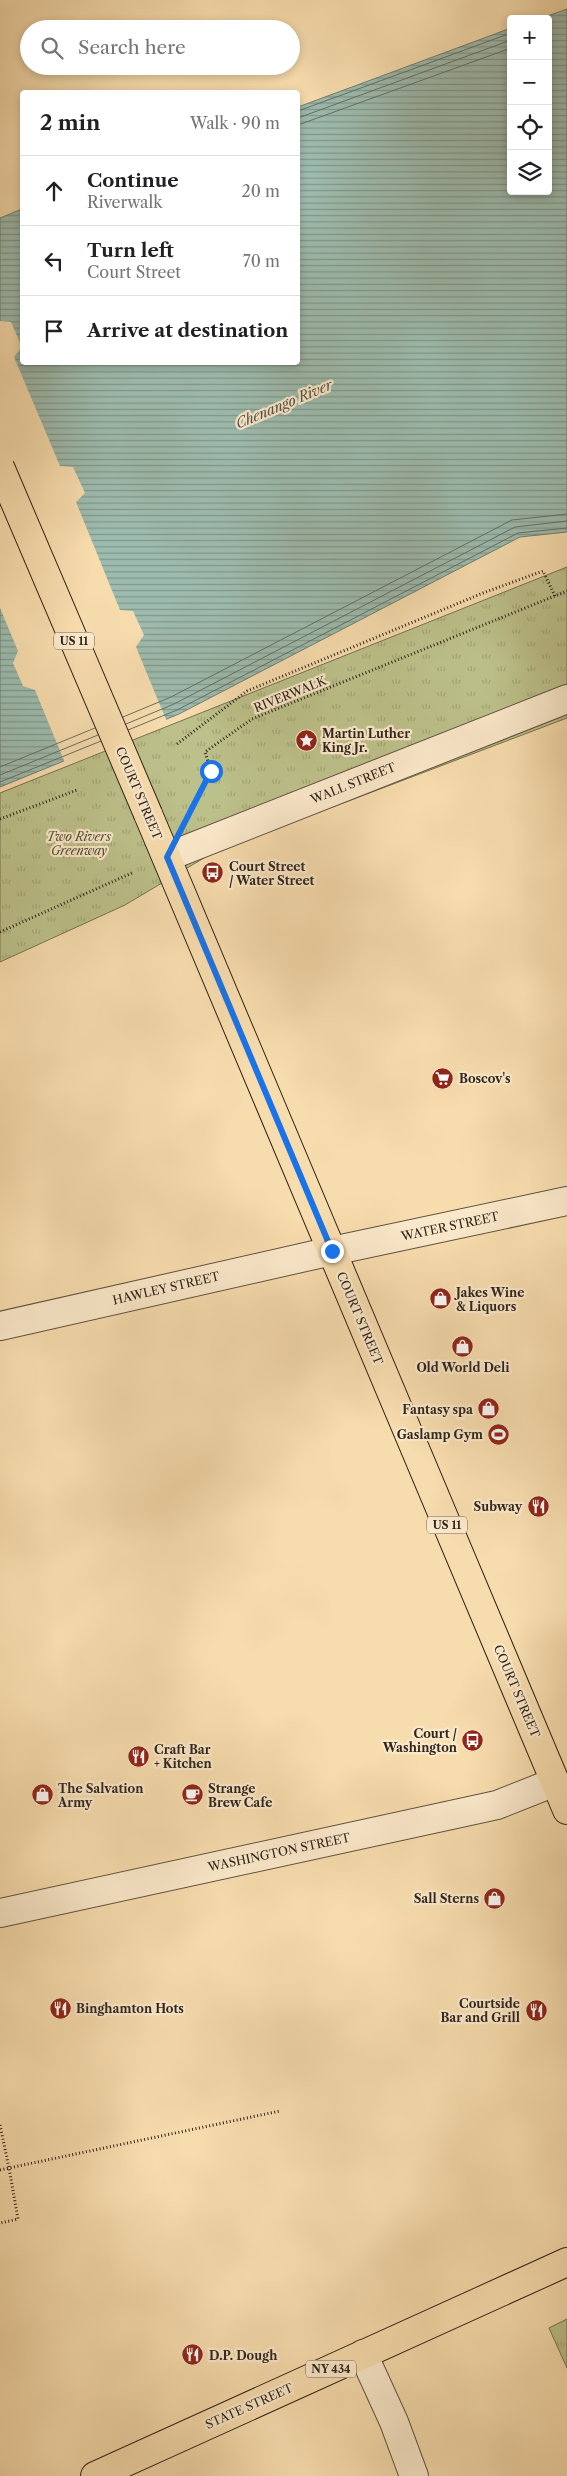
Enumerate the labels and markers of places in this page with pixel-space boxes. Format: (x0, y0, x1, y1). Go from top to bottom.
place label: Martin Luther King Jr. (322, 726, 410, 755)
place icon: Martin Luther King Jr. (294, 728, 318, 752)
place label: Court Street / Water Street (229, 859, 315, 888)
bus stop icon: Court Street / Water Street (201, 861, 225, 885)
supermarket icon: Boscov's (431, 1066, 455, 1090)
place label: Boscov's (459, 1071, 511, 1086)
place label: Jakes Wine & Liquors (454, 1285, 524, 1314)
shop icon: Jakes Wine & Liquors (428, 1287, 452, 1311)
shop icon: Old World Deli (451, 1334, 475, 1358)
place label: Old World Deli (416, 1360, 510, 1375)
shop icon: Fantasy spa (477, 1397, 501, 1421)
place label: Fantasy spa (402, 1402, 474, 1417)
sports icon: Gaslamp Gym (487, 1422, 511, 1446)
place label: Gaslamp Gym (397, 1427, 483, 1442)
restaurant icon: Subway (526, 1494, 550, 1518)
place label: Subway (474, 1499, 523, 1514)
place label: Court / Washington (382, 1726, 458, 1755)
bus stop icon: Court / Washington (461, 1728, 485, 1752)
place label: Craft Bar + Kitchen (154, 1742, 213, 1771)
restaurant icon: Craft Bar + Kitchen (126, 1744, 150, 1768)
place label: The Salvation Army (57, 1781, 144, 1810)
place label: Strange Brew Cafe (208, 1781, 272, 1810)
shop icon: The Salvation Army (30, 1783, 54, 1807)
cafe icon: Strange Brew Cafe (180, 1783, 204, 1807)
shop icon: Sall Sterns (483, 1886, 507, 1910)
place label: Sall Sterns (414, 1891, 479, 1906)
restaurant icon: Binghamton Hots (48, 1996, 72, 2020)
place label: Courtside Bar and Grill (440, 1996, 520, 2025)
restaurant icon: Courtside Bar and Grill (524, 1998, 548, 2022)
place label: Binghamton Hots (76, 2001, 184, 2016)
restaurant icon: D.P. Dough (181, 2343, 205, 2367)
place label: D.P. Dough (209, 2348, 278, 2363)

